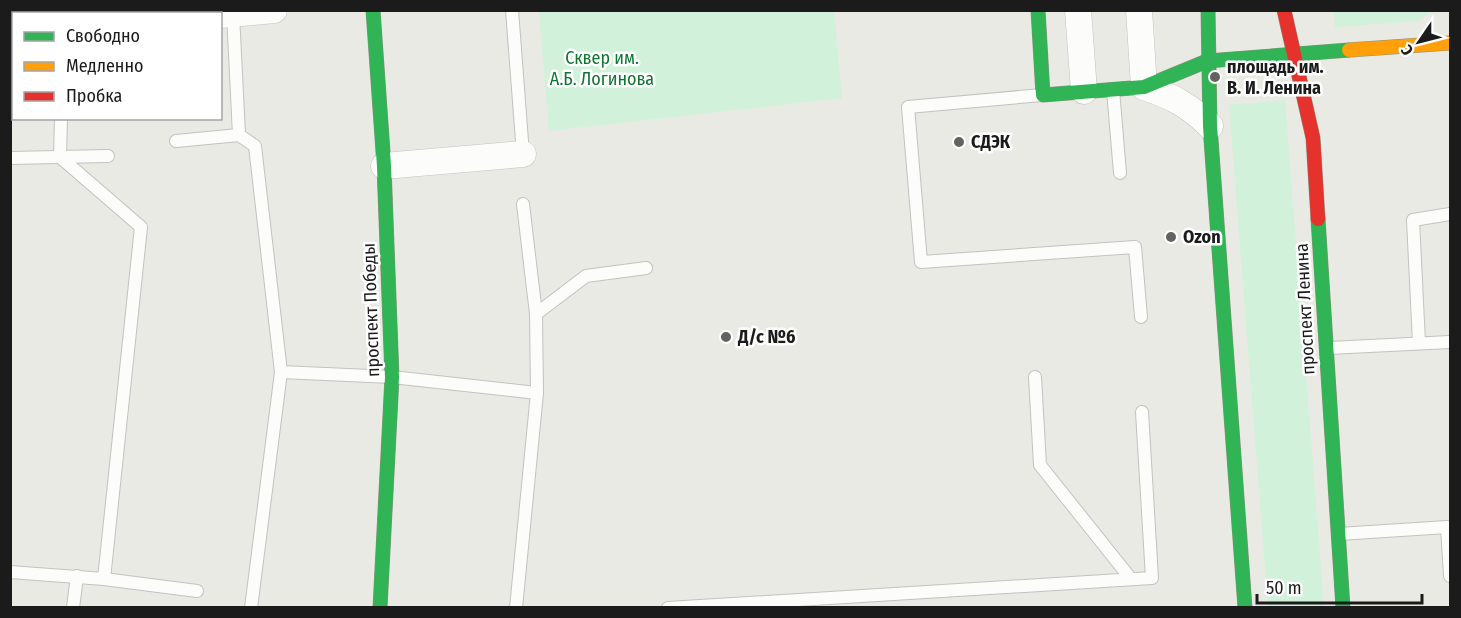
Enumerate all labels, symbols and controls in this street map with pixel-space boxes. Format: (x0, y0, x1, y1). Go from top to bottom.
legend (12, 12, 222, 120)
north arrow (1389, 12, 1449, 72)
text: Свободно (66, 25, 140, 47)
text: С (1397, 41, 1417, 59)
park label: Сквер им. А.Б. Логинова (550, 47, 654, 90)
text: Медленно (66, 55, 144, 77)
place label: площадь им. В. И. Ленина (1227, 56, 1324, 99)
marker: площадь им. В. И. Ленина (1208, 70, 1222, 84)
text: Пробка (66, 85, 122, 107)
place label: СДЭК (971, 131, 1011, 153)
marker: СДЭК (952, 135, 966, 149)
place label: Ozon (1183, 226, 1221, 248)
marker: Ozon (1164, 230, 1178, 244)
street label: проспект Ленина (1291, 242, 1319, 375)
street label: проспект Победы (358, 243, 384, 377)
place label: Д/с №6 (737, 326, 795, 348)
marker: Д/с №6 (719, 330, 733, 344)
scale bar (1257, 567, 1422, 605)
text: 50 m (1266, 577, 1302, 599)

